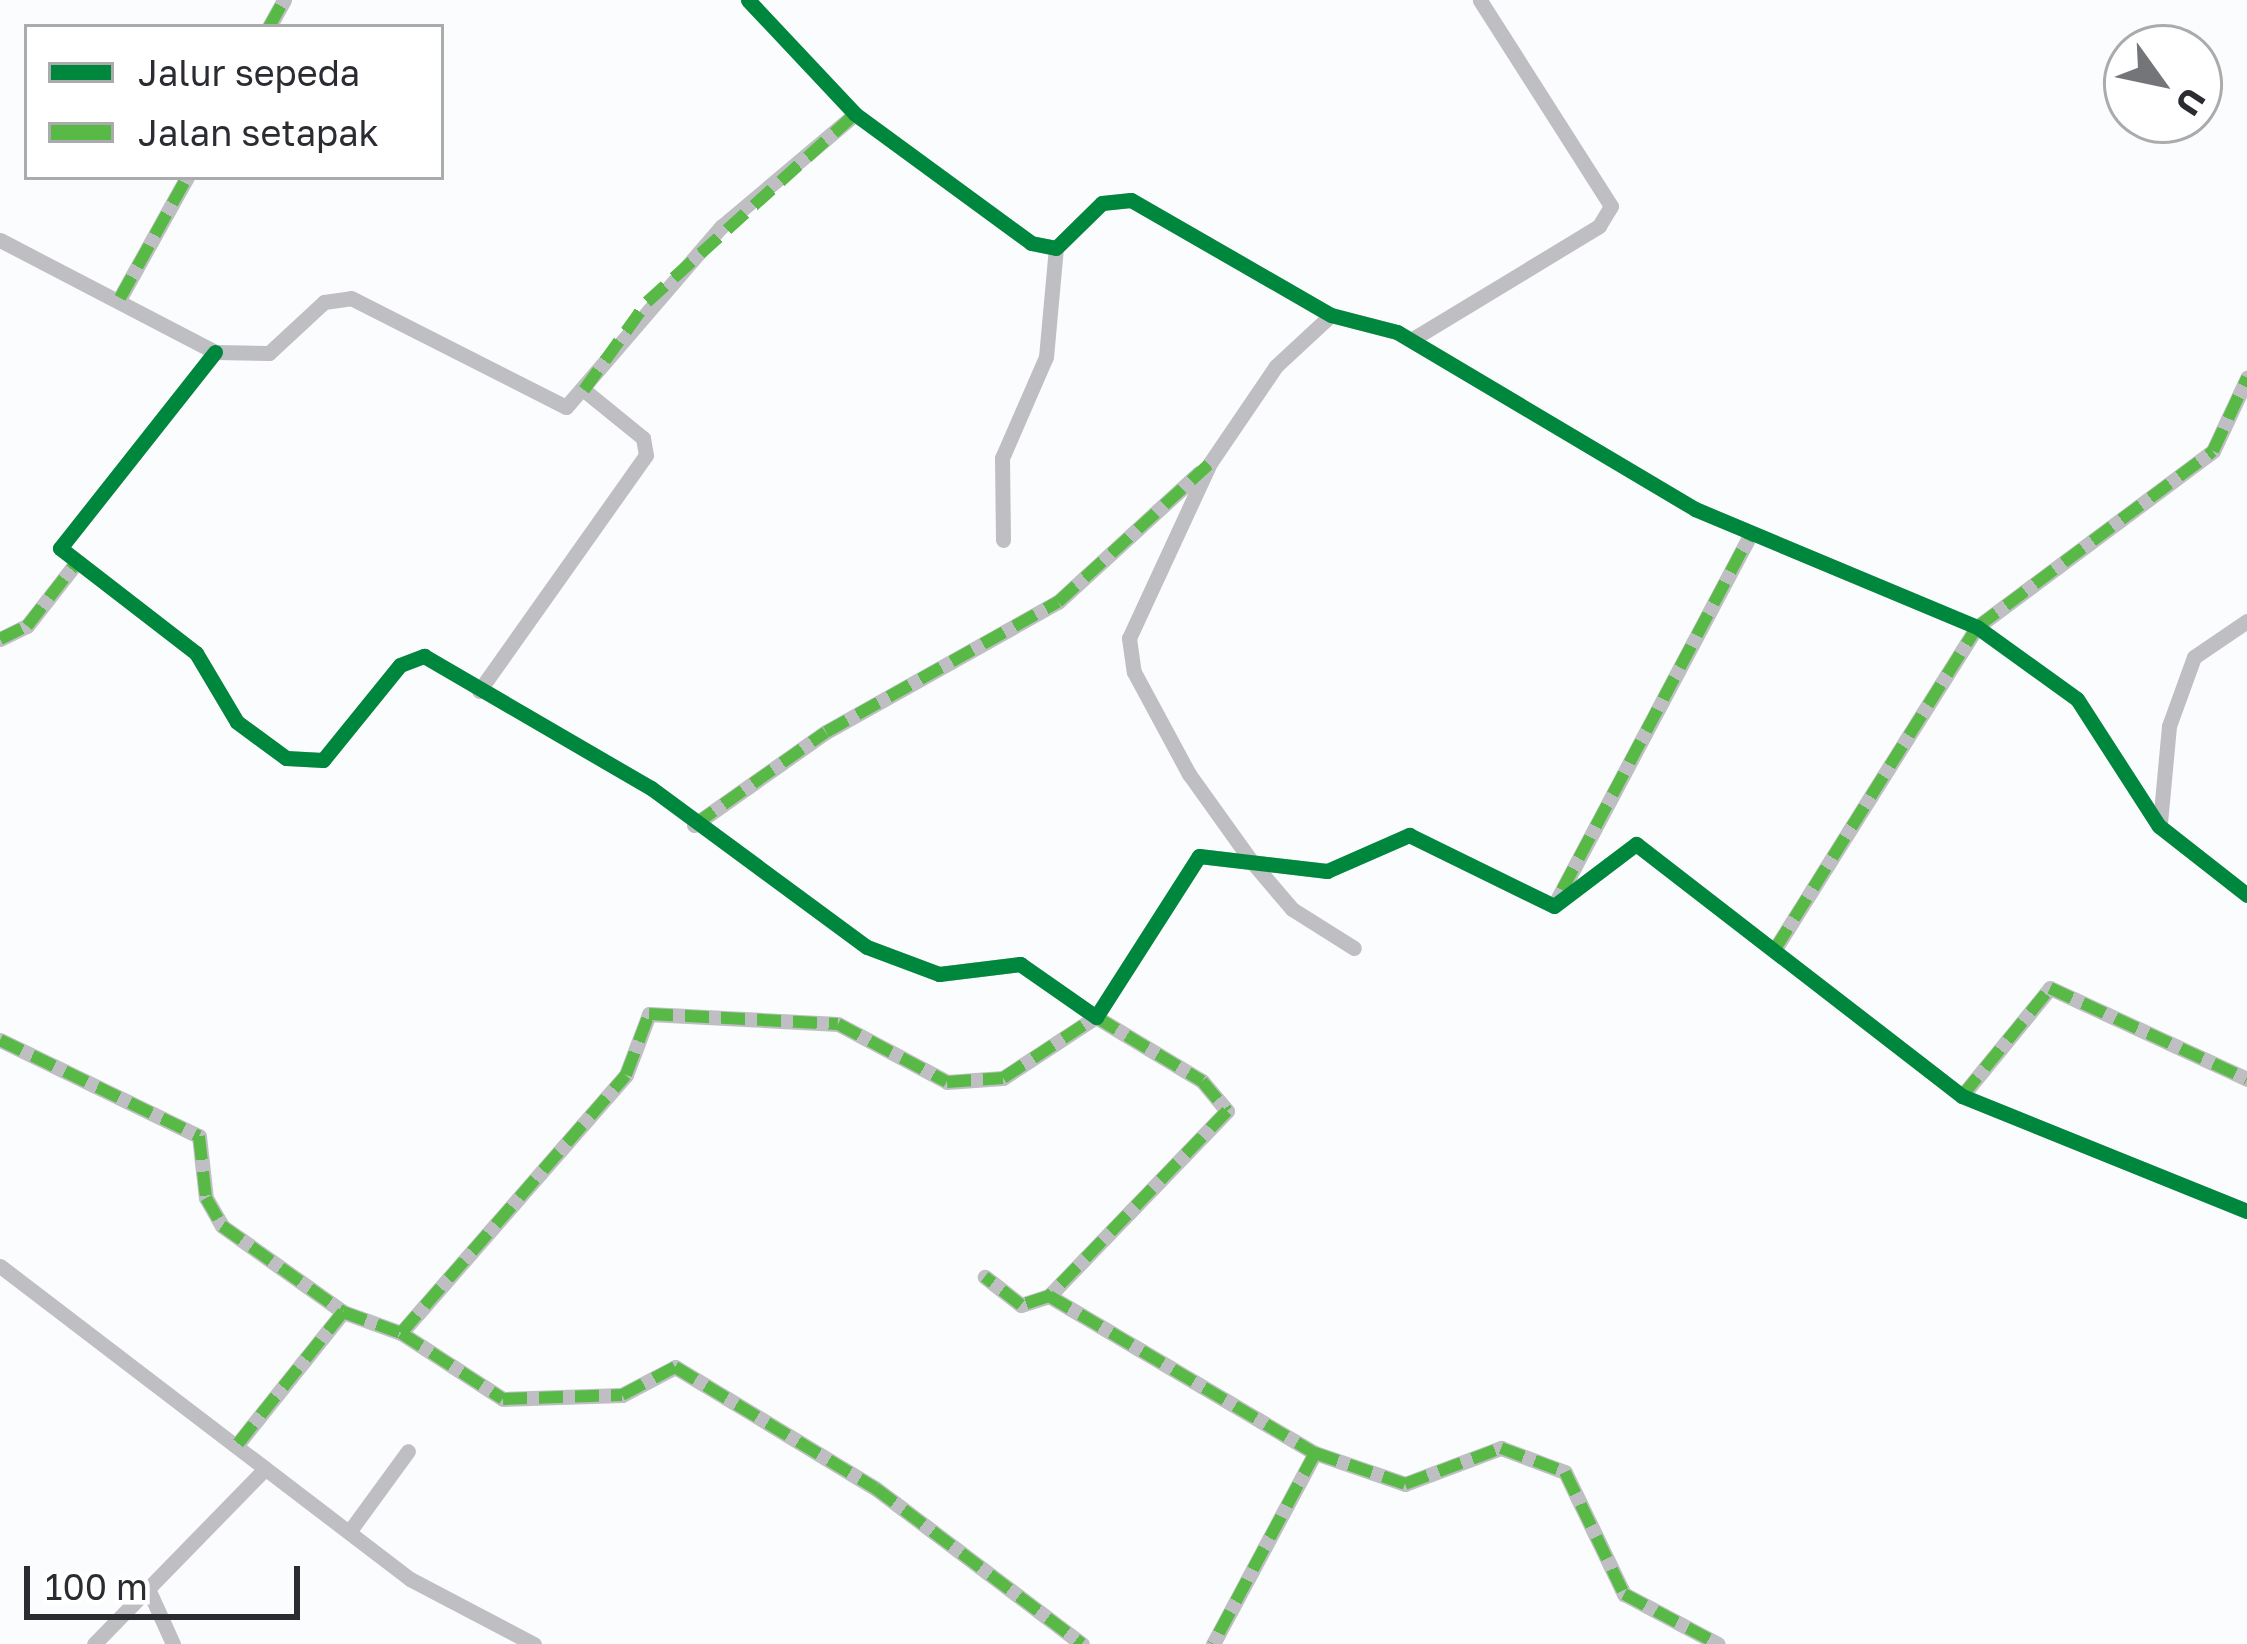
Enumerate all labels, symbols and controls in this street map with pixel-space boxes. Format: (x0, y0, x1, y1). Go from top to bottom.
legend (24, 24, 444, 180)
north arrow (2103, 24, 2223, 144)
text: Jalur sepeda (138, 51, 360, 94)
text: U (2168, 82, 2214, 123)
text: Jalan setapak (138, 111, 379, 154)
scale bar (30, 1542, 306, 1616)
text: 100 m (45, 1565, 148, 1608)

